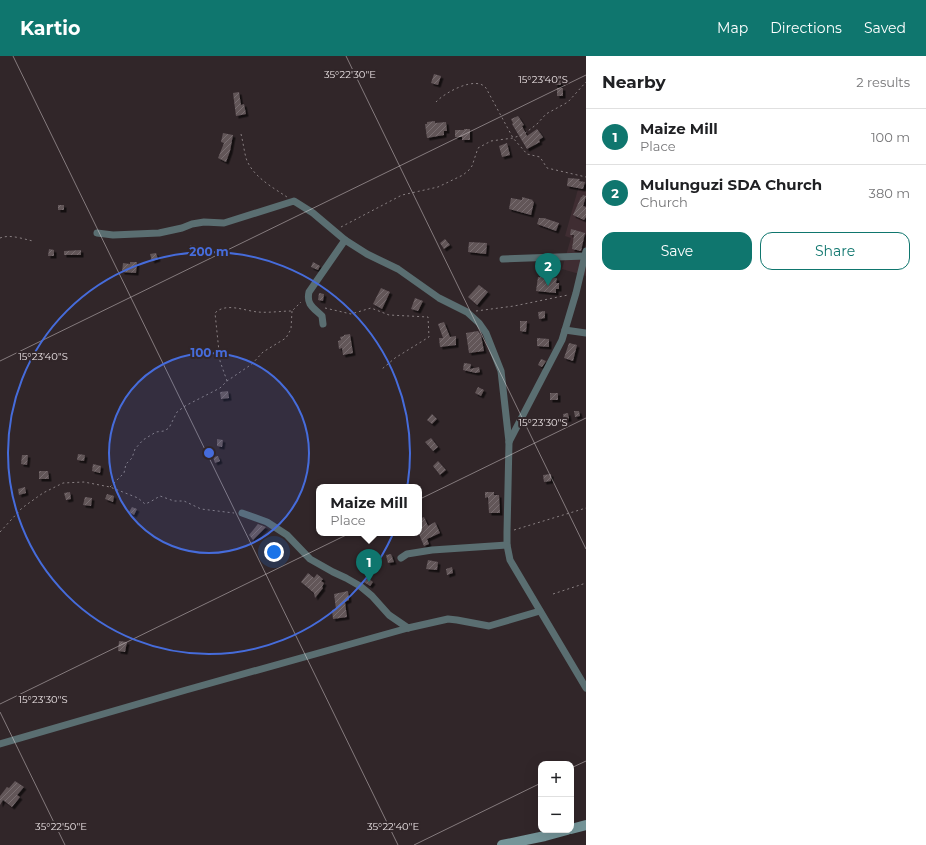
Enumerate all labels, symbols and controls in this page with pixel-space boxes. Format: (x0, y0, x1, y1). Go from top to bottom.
text: Kartio (20, 17, 80, 40)
text: Map (717, 19, 748, 37)
text: Directions (770, 19, 842, 37)
text: Saved (864, 19, 906, 37)
text: 35°22'30"E (324, 68, 376, 81)
text: Nearby (602, 72, 666, 92)
text: 15°23'40"S (518, 73, 568, 86)
text: 2 results (856, 74, 910, 90)
text: Maize Mill (640, 119, 718, 138)
text: 1 (612, 129, 618, 145)
text: 100 m (871, 129, 910, 145)
text: Place (640, 138, 676, 154)
text: Mulunguzi SDA Church (640, 175, 822, 194)
text: 2 (611, 185, 619, 201)
text: 380 m (869, 185, 910, 201)
text: Church (640, 194, 688, 210)
button: Save (602, 232, 752, 270)
button: Share (760, 232, 910, 270)
text: 200 m (189, 244, 229, 259)
pin: 2 (535, 253, 561, 286)
text: 100 m (191, 345, 227, 360)
text: 15°23'40"S (18, 350, 68, 363)
text: 15°23'30"S (518, 416, 568, 429)
centre of rings (202, 446, 216, 460)
popup (316, 484, 422, 536)
text: Maize Mill (330, 493, 408, 512)
text: Place (330, 512, 366, 528)
your location (264, 542, 284, 562)
pin: 1 (356, 549, 382, 582)
text: 15°23'30"S (18, 693, 68, 706)
map controls (538, 761, 574, 833)
button: + (538, 761, 574, 797)
button: − (538, 797, 574, 833)
text: 35°22'50"E (35, 820, 87, 833)
text: 35°22'40"E (367, 820, 419, 833)

